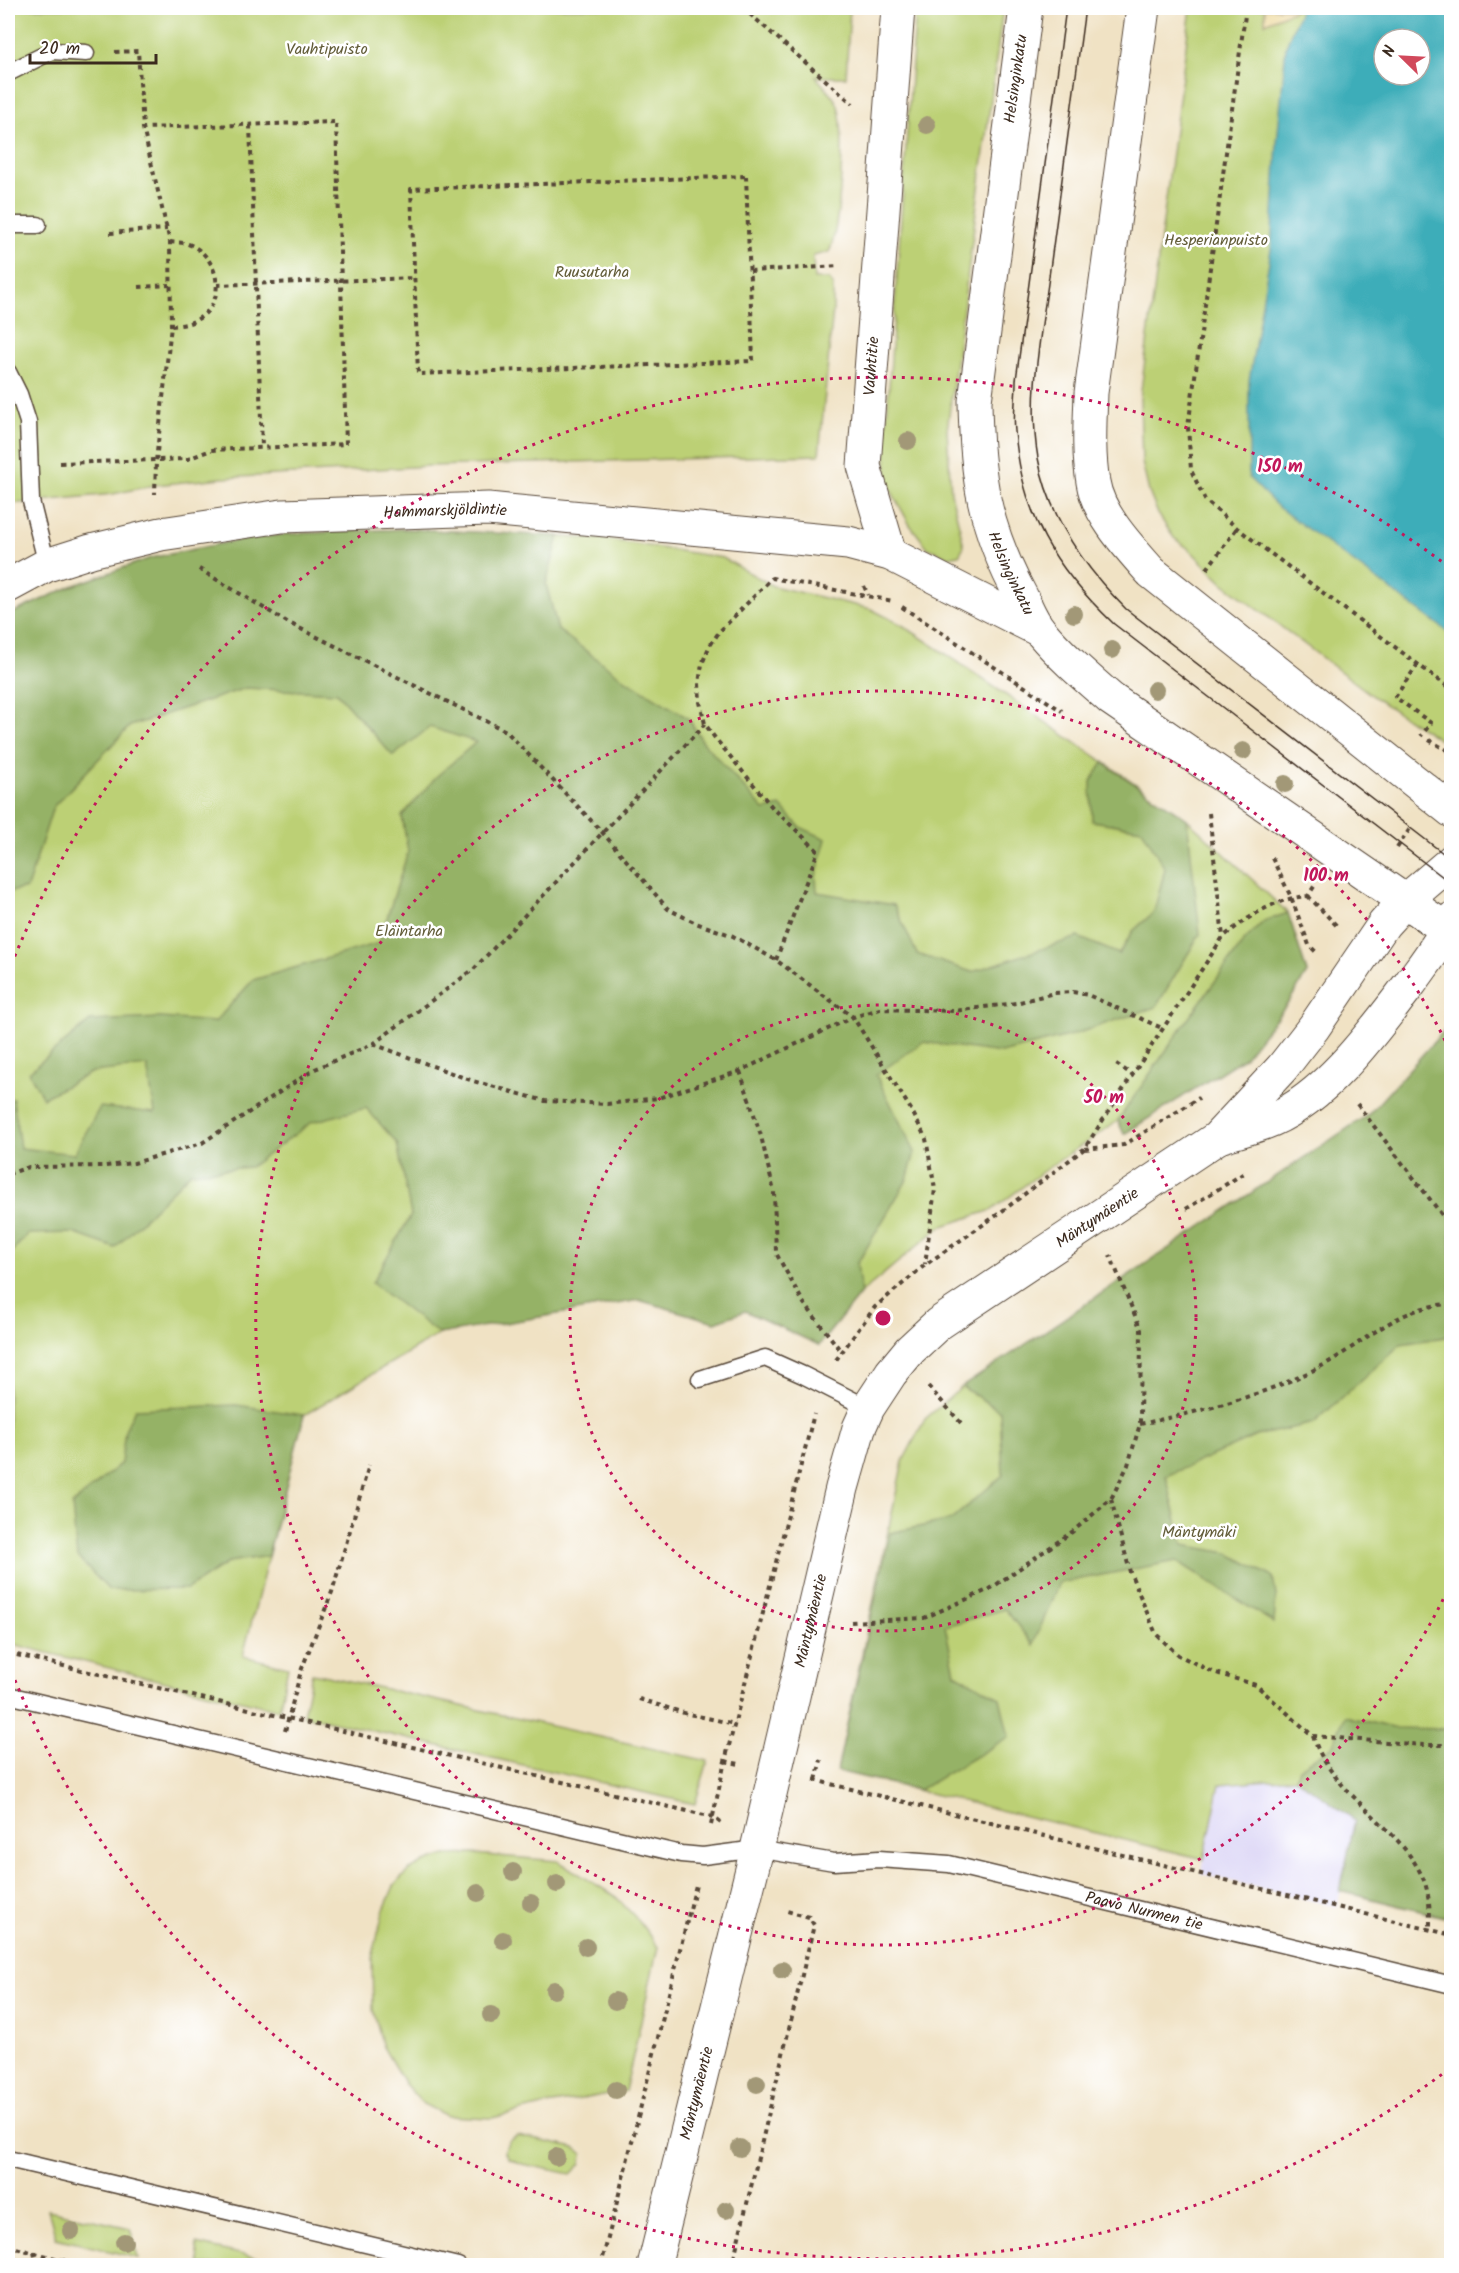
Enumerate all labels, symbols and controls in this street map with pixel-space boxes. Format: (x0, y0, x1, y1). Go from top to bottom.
scale bar (30, 27, 156, 65)
north arrow (1372, 27, 1432, 87)
street label: Helsinginkatu (997, 32, 1035, 125)
text: 20 m (39, 35, 80, 64)
park label: Vauhtipuisto (286, 37, 368, 62)
text: N (1376, 42, 1403, 61)
park label: Hesperianpuisto (1164, 228, 1268, 253)
park label: Ruusutarha (555, 260, 629, 285)
street label: Vauhtitie (857, 335, 886, 397)
text: 150 m (1257, 453, 1303, 482)
street label: Hammarskjöldintie (383, 496, 508, 525)
street label: Helsinginkatu (981, 528, 1041, 620)
text: 100 m (1303, 862, 1349, 891)
park label: Eläintarha (375, 919, 443, 944)
text: 50 m (1083, 1084, 1124, 1113)
street label: Mäntymäentie (1050, 1181, 1144, 1255)
centre of rings (873, 1308, 893, 1328)
park label: Mäntymäki (1162, 1520, 1237, 1545)
street label: Mäntymäentie (788, 1571, 834, 1670)
street label: Paavo Nurmen tie (1083, 1885, 1205, 1937)
street label: Mäntymäentie (673, 2044, 720, 2143)

